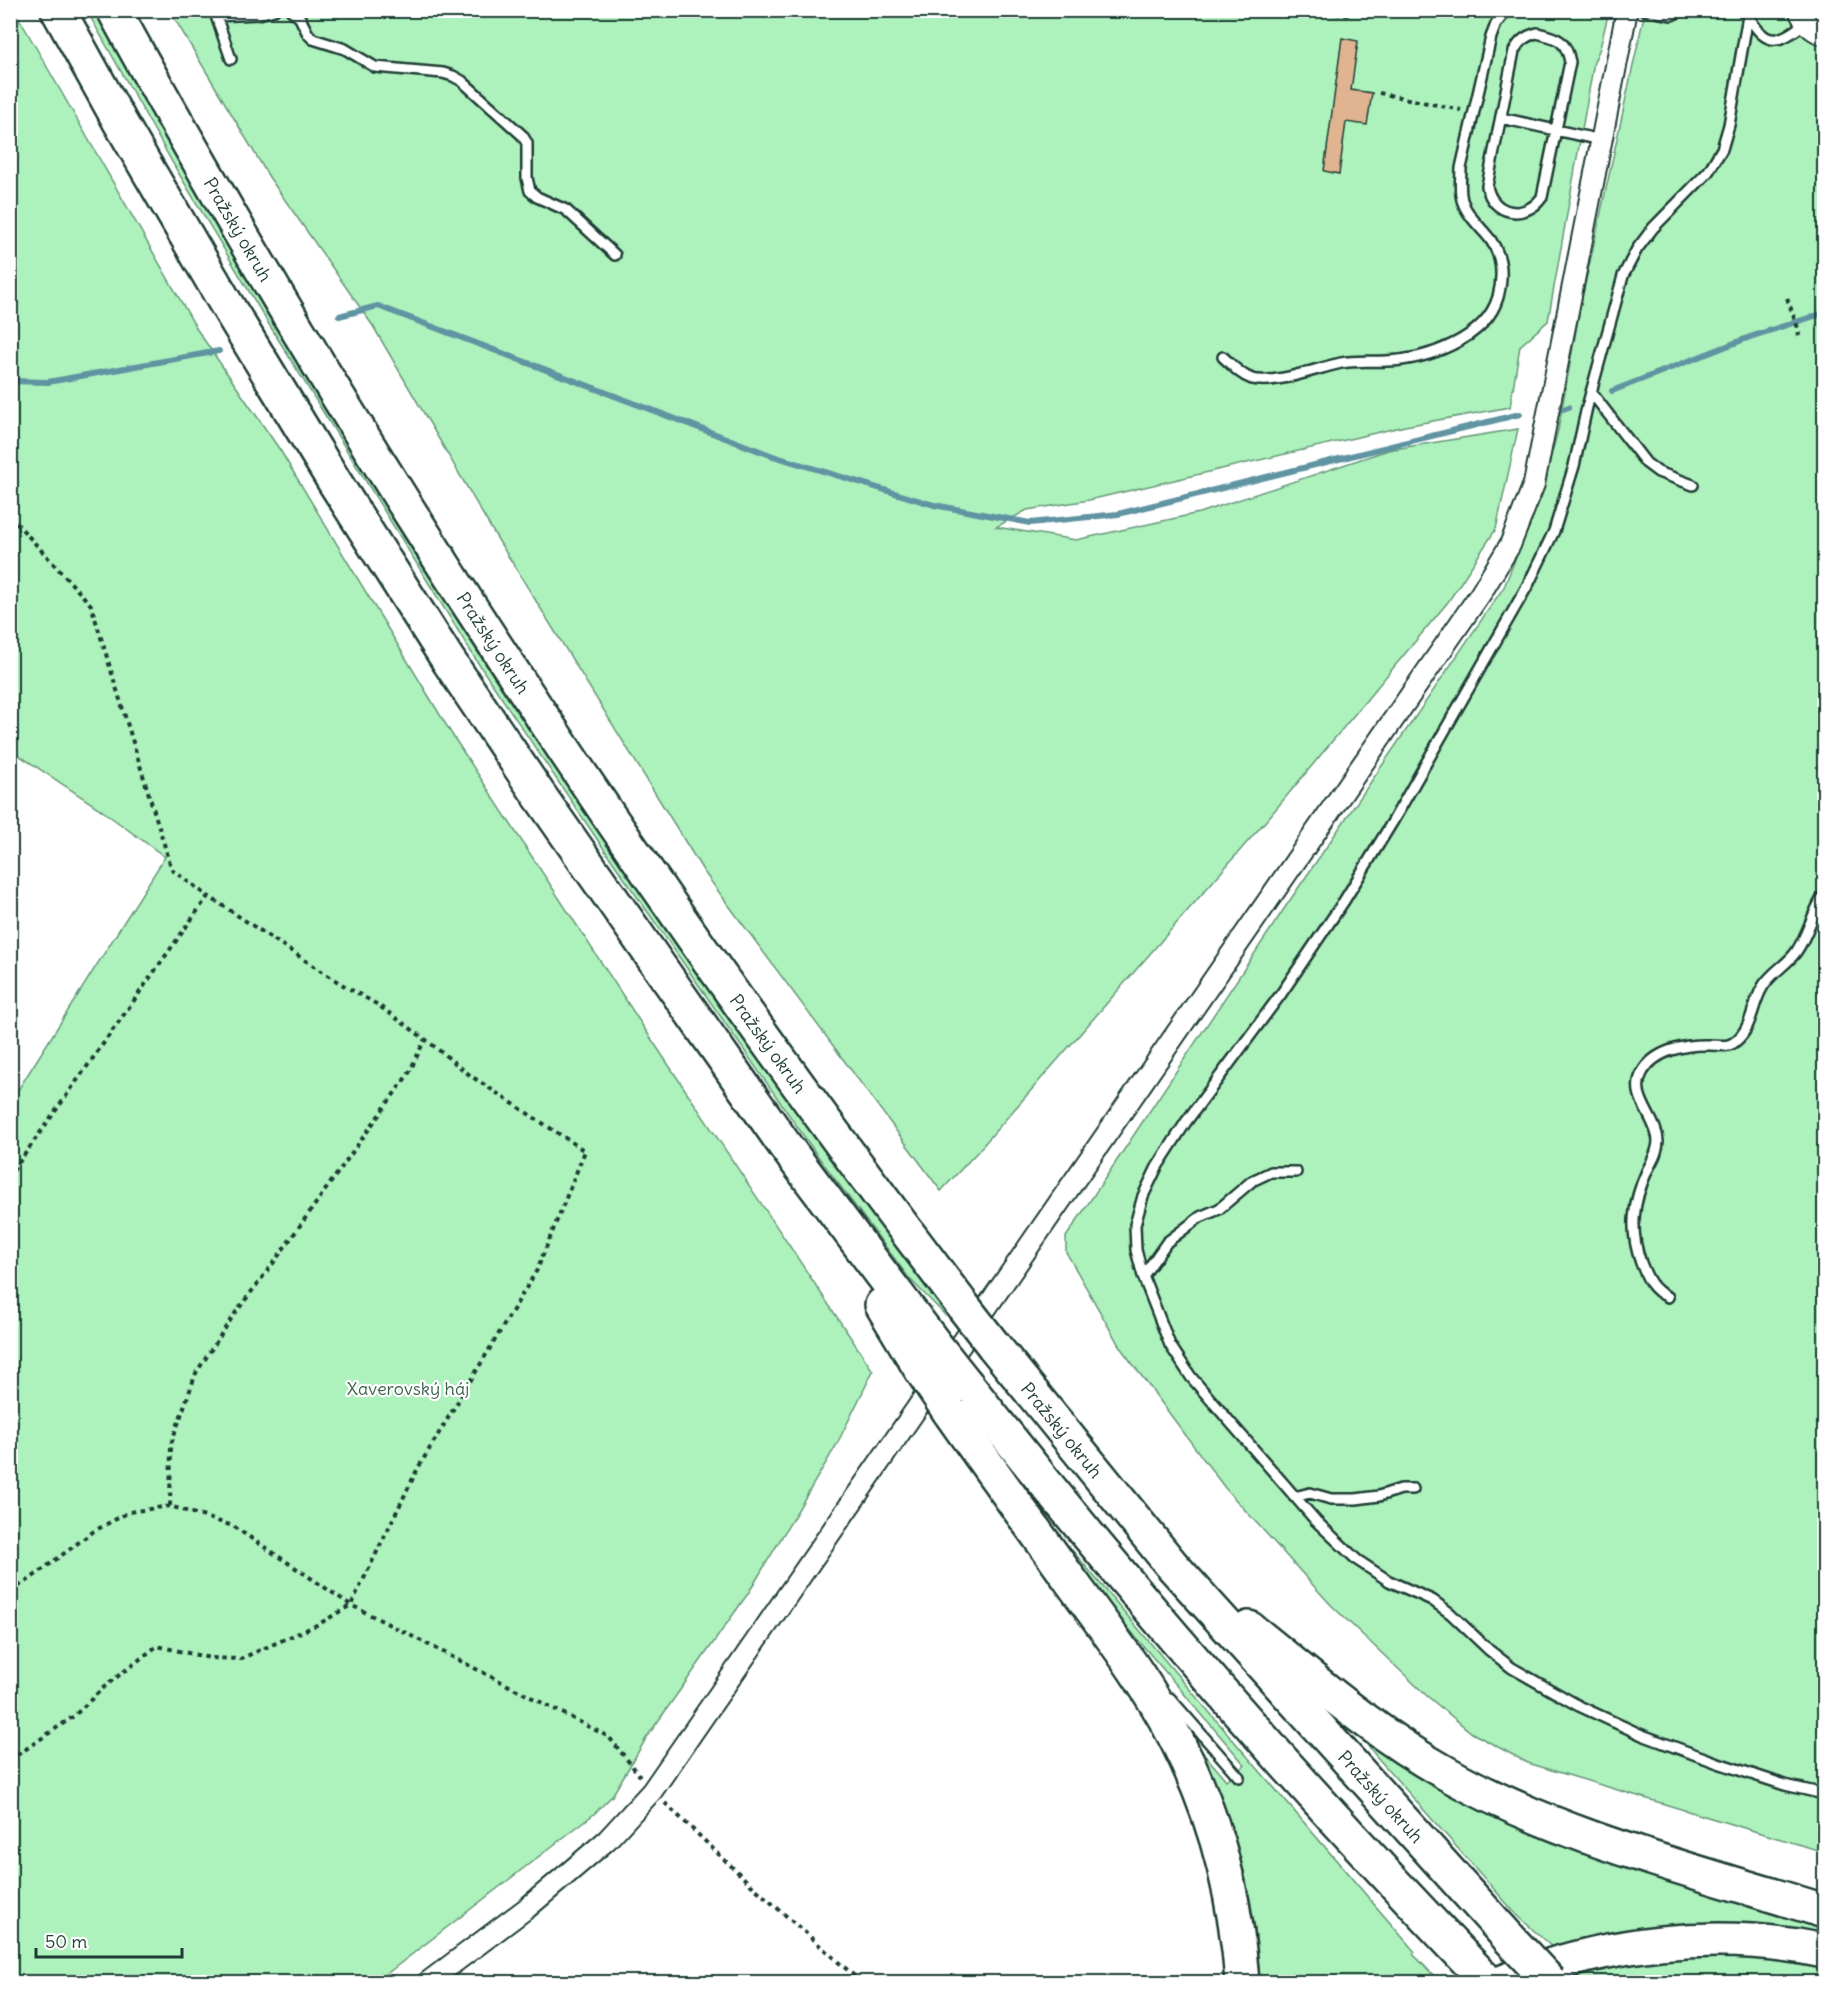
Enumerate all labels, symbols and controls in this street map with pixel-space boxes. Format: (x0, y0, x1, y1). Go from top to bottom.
street label: Pražský okruh (199, 173, 278, 285)
street label: Pražský okruh (452, 588, 535, 698)
street label: Pražský okruh (725, 989, 812, 1098)
park label: Xaverovský háj (347, 1377, 469, 1400)
street label: Pražský okruh (1016, 1377, 1108, 1482)
street label: Pražský okruh (1333, 1745, 1429, 1847)
scale bar (36, 1921, 182, 1959)
text: 50 m (45, 1930, 87, 1953)

